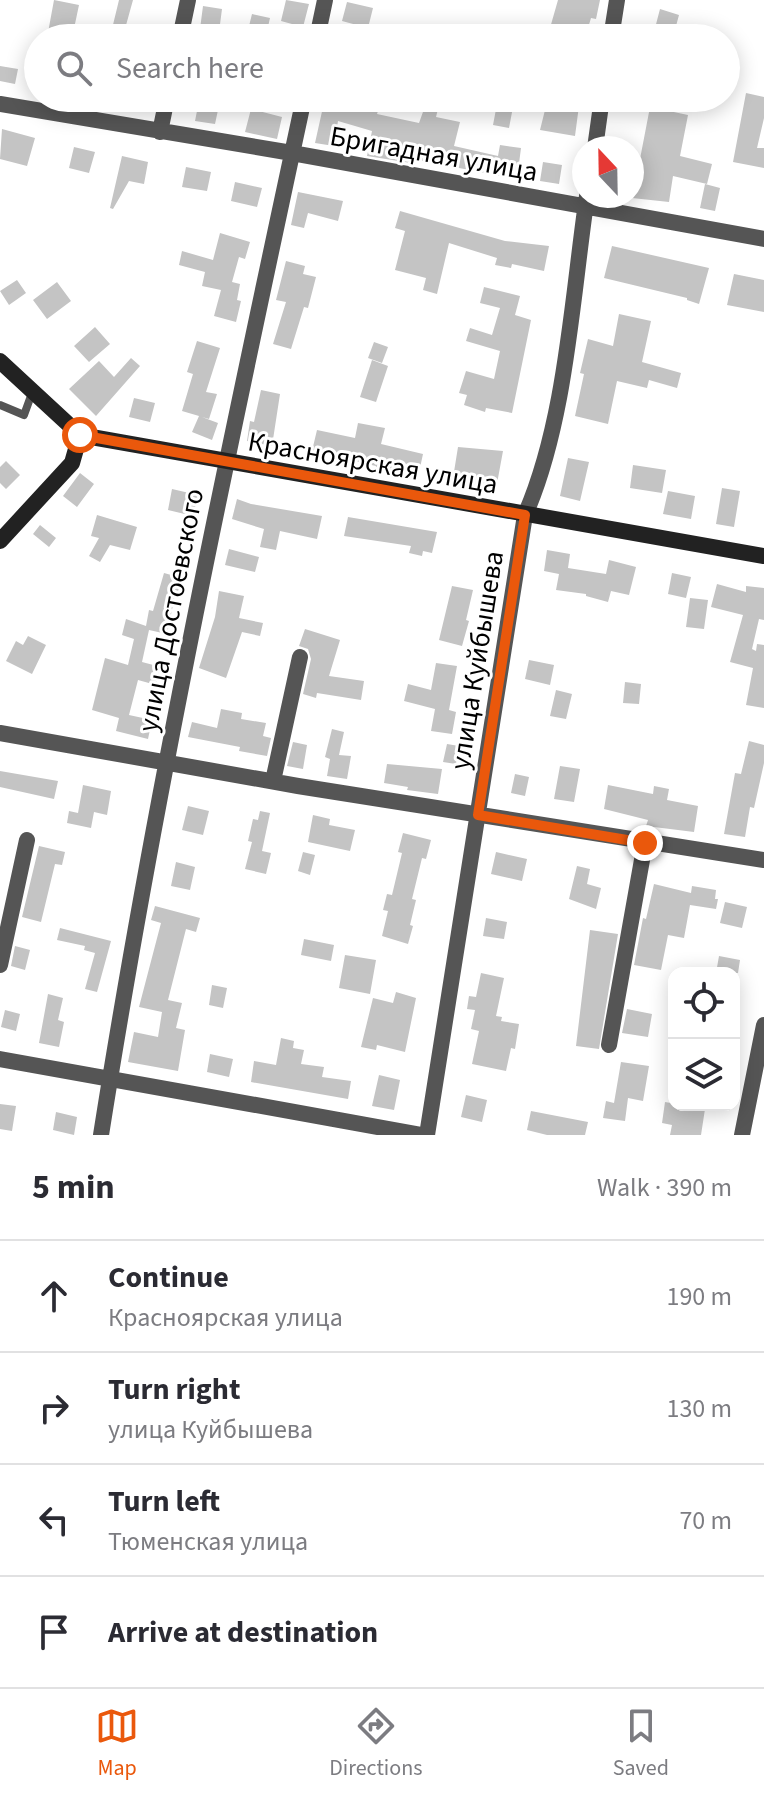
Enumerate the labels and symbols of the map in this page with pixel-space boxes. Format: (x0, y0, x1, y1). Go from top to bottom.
street label: Бригадная улица (327, 116, 541, 192)
north arrow (572, 136, 644, 208)
route start (62, 417, 98, 453)
street label: Красноярская улица (245, 421, 501, 505)
street label: улица Достоевского (128, 485, 214, 735)
street label: улица Куйбышева (440, 548, 514, 772)
route end (627, 825, 663, 861)

